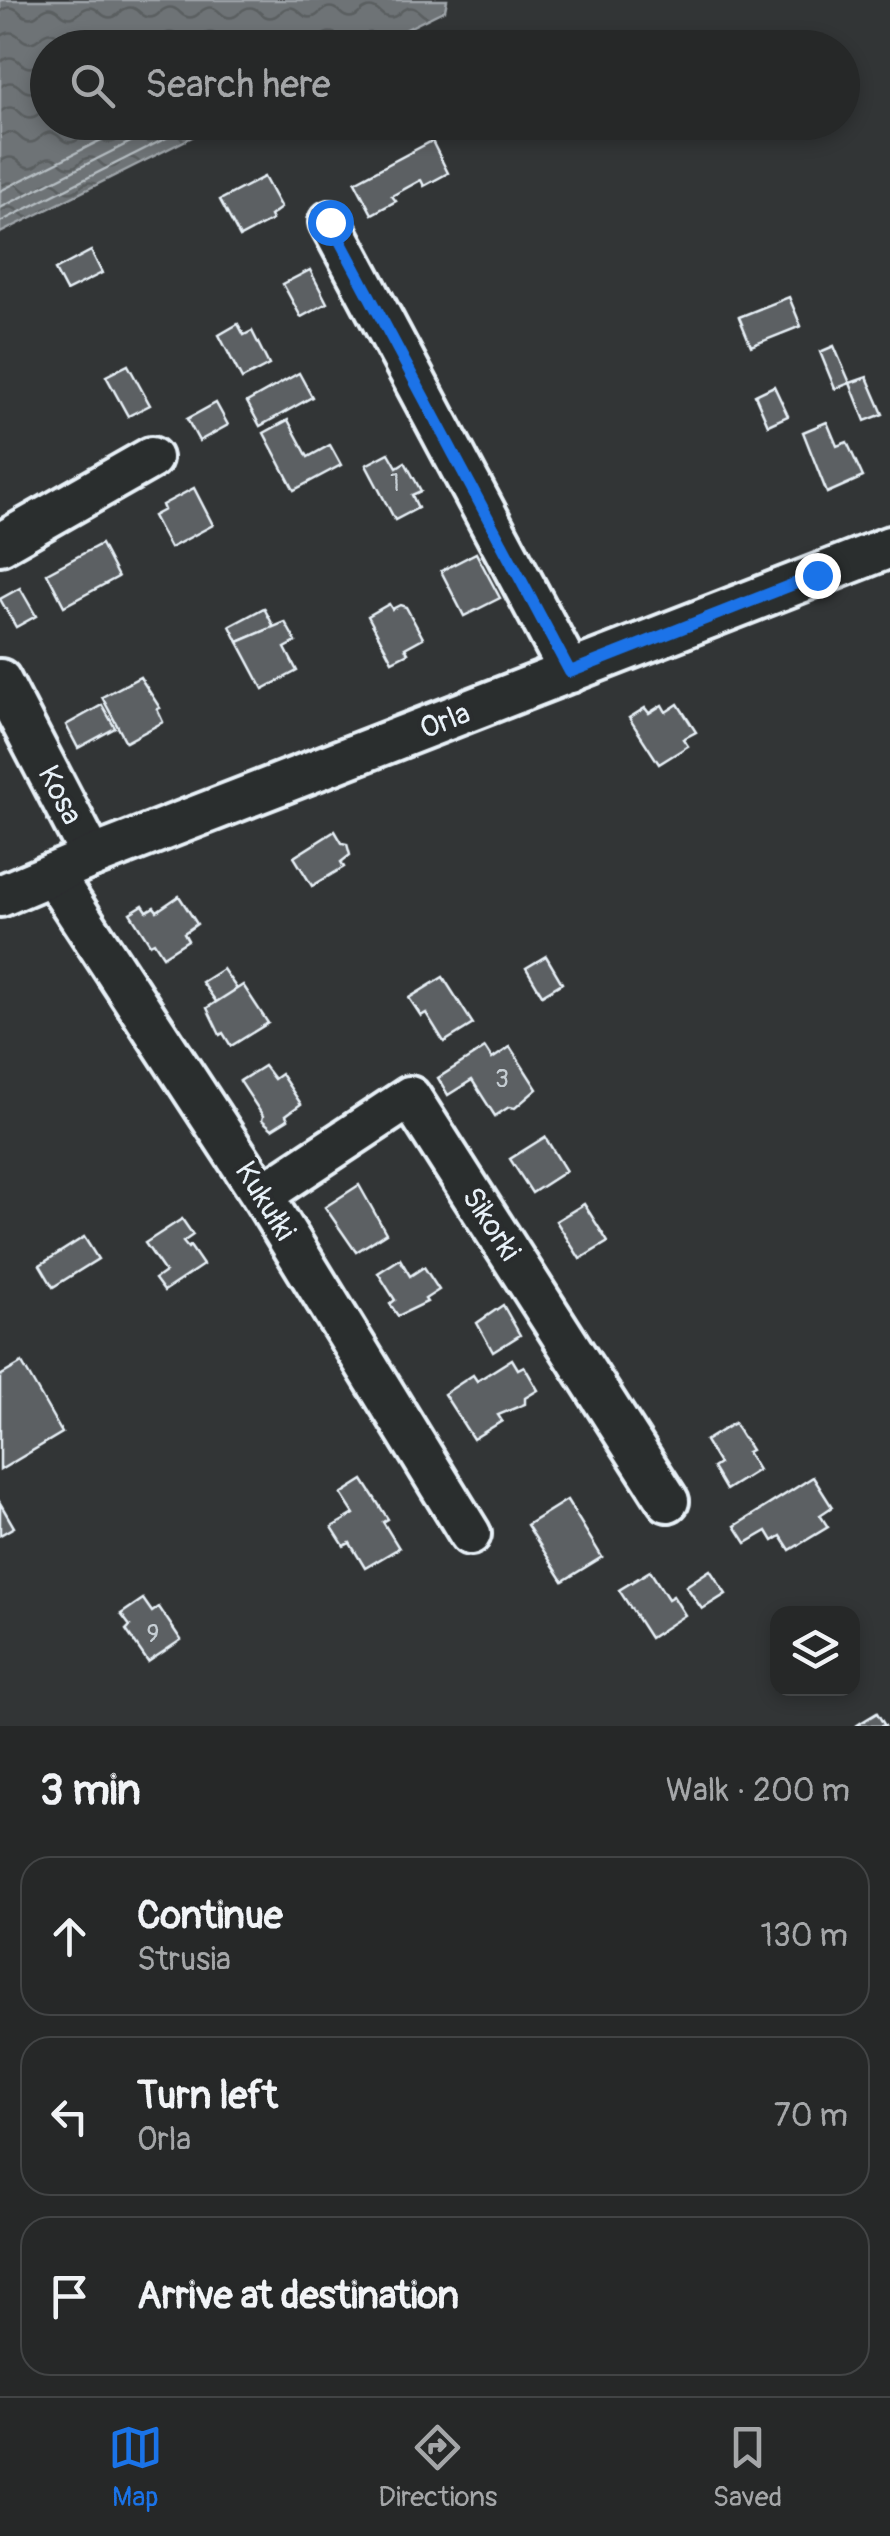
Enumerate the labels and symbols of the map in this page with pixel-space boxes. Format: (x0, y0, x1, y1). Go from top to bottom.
route start (308, 200, 354, 246)
house number: 1 (390, 468, 400, 499)
route end (795, 553, 841, 599)
street label: Orla (415, 695, 475, 747)
street label: Kosa (30, 759, 90, 831)
house number: 3 (495, 1064, 509, 1095)
street label: Kukułki (227, 1155, 303, 1247)
street label: Sikorki (454, 1180, 528, 1268)
house number: 9 (147, 1619, 159, 1650)

